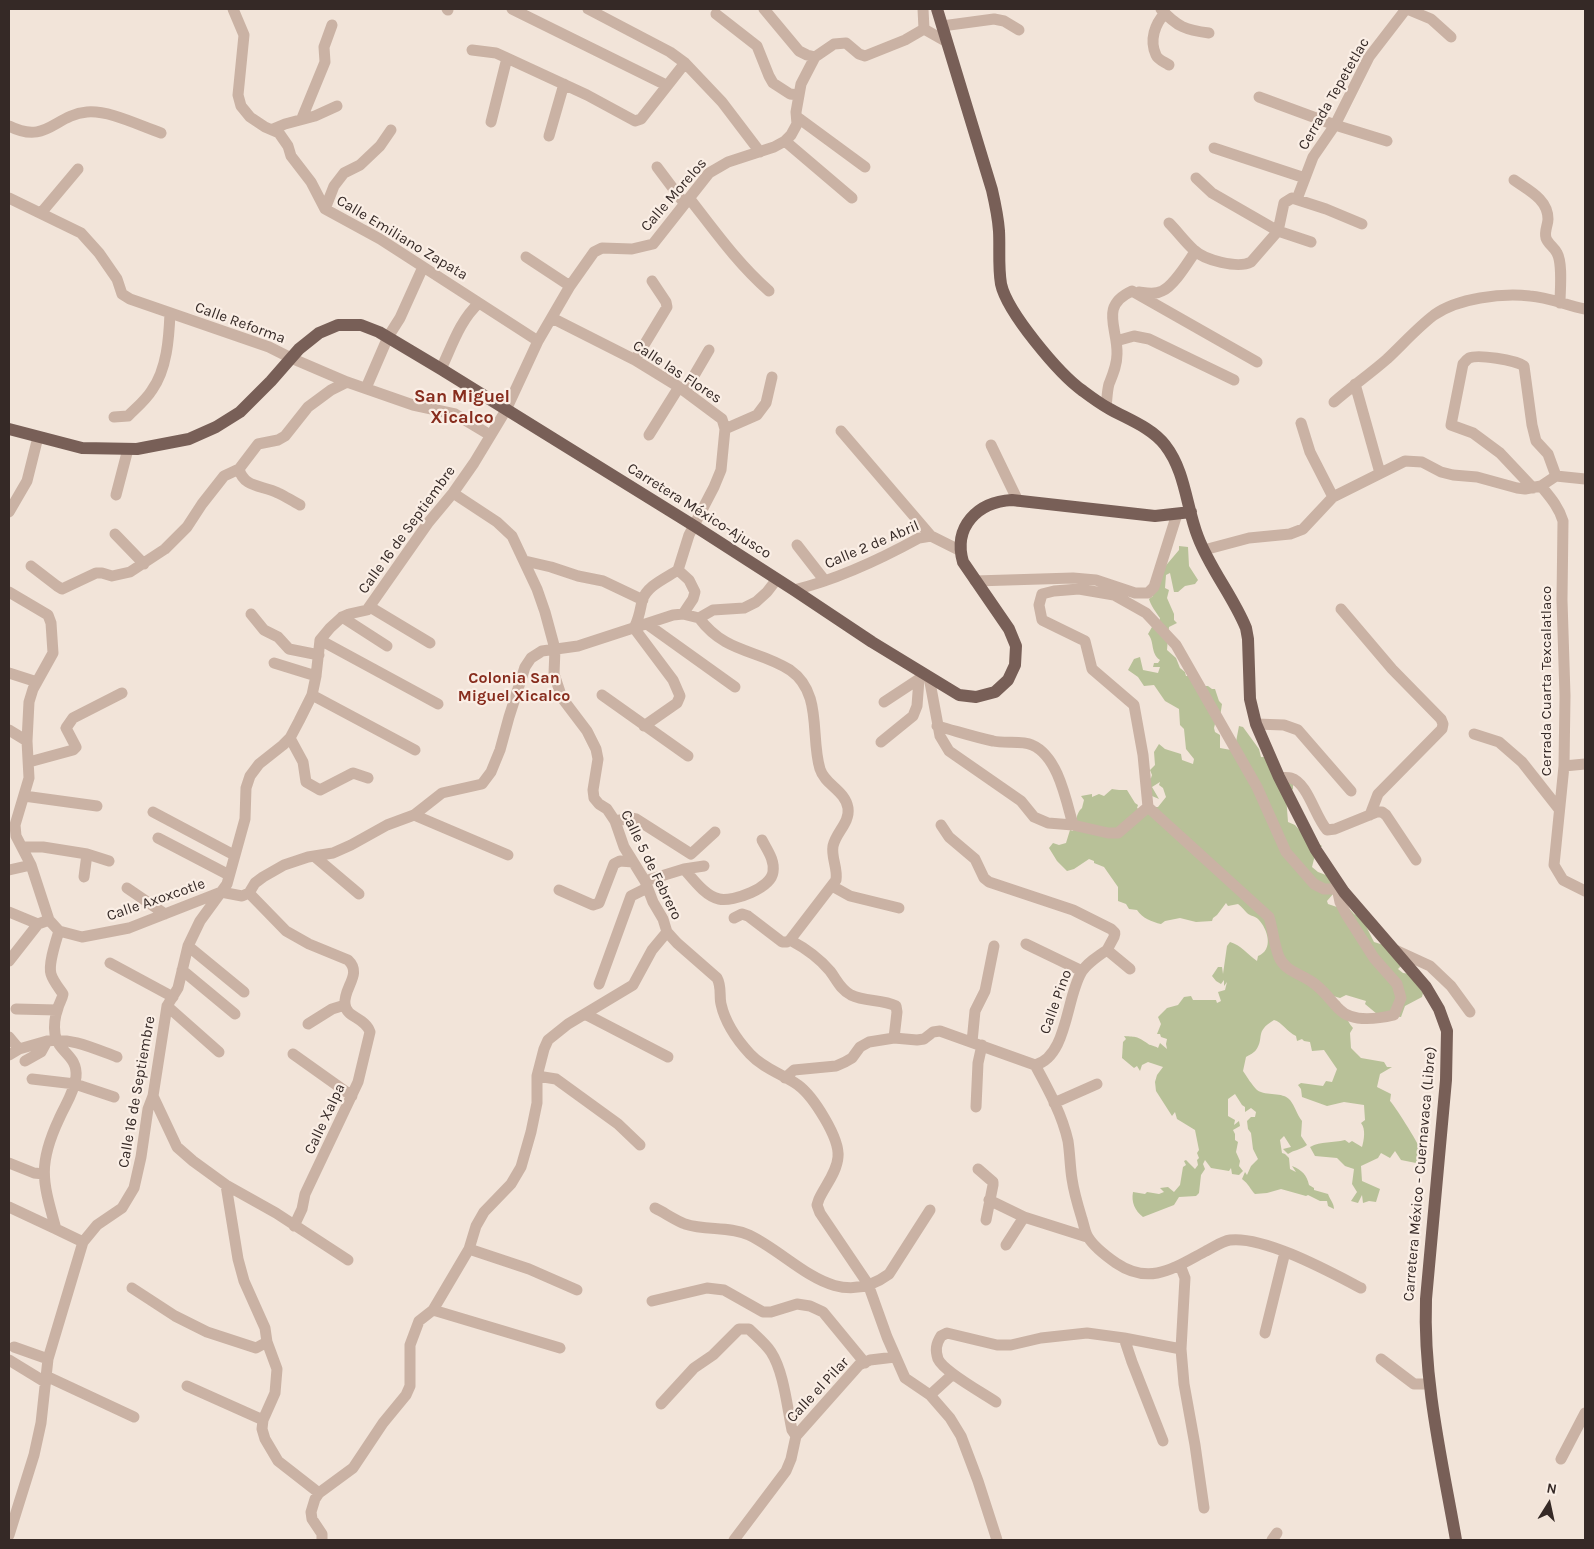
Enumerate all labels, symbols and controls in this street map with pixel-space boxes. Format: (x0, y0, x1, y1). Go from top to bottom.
street label: Cerrada Tepetetlac (1295, 35, 1373, 153)
street label: Calle Morelos (637, 155, 711, 235)
street label: Calle Emiliano Zapata (333, 192, 471, 284)
street label: Calle Reforma (192, 298, 288, 348)
street label: Calle las Flores (629, 337, 725, 407)
district label: San Miguel Xicalco (414, 386, 510, 428)
street label: Carretera México-Ajusco (624, 459, 774, 563)
street label: Calle 16 de Septiembre (355, 463, 459, 597)
street label: Calle 2 de Abril (822, 517, 922, 573)
street label: Cerrada Cuarta Texcalatlaco (1538, 586, 1556, 776)
district label: Colonia San Miguel Xicalco (458, 668, 570, 706)
street label: Calle 5 de Febrero (617, 807, 685, 923)
street label: Calle Axoxcotle (104, 875, 208, 925)
street label: Calle Pino (1036, 967, 1076, 1037)
street label: Calle 16 de Septiembre (115, 1015, 159, 1169)
street label: Carretera México - Cuernavaca (Libre) (1400, 1046, 1440, 1302)
street label: Calle Xalpa (301, 1081, 349, 1157)
street label: Calle el Pilar (783, 1353, 853, 1427)
north arrow (1524, 1479, 1574, 1529)
text: N (1545, 1479, 1558, 1498)

